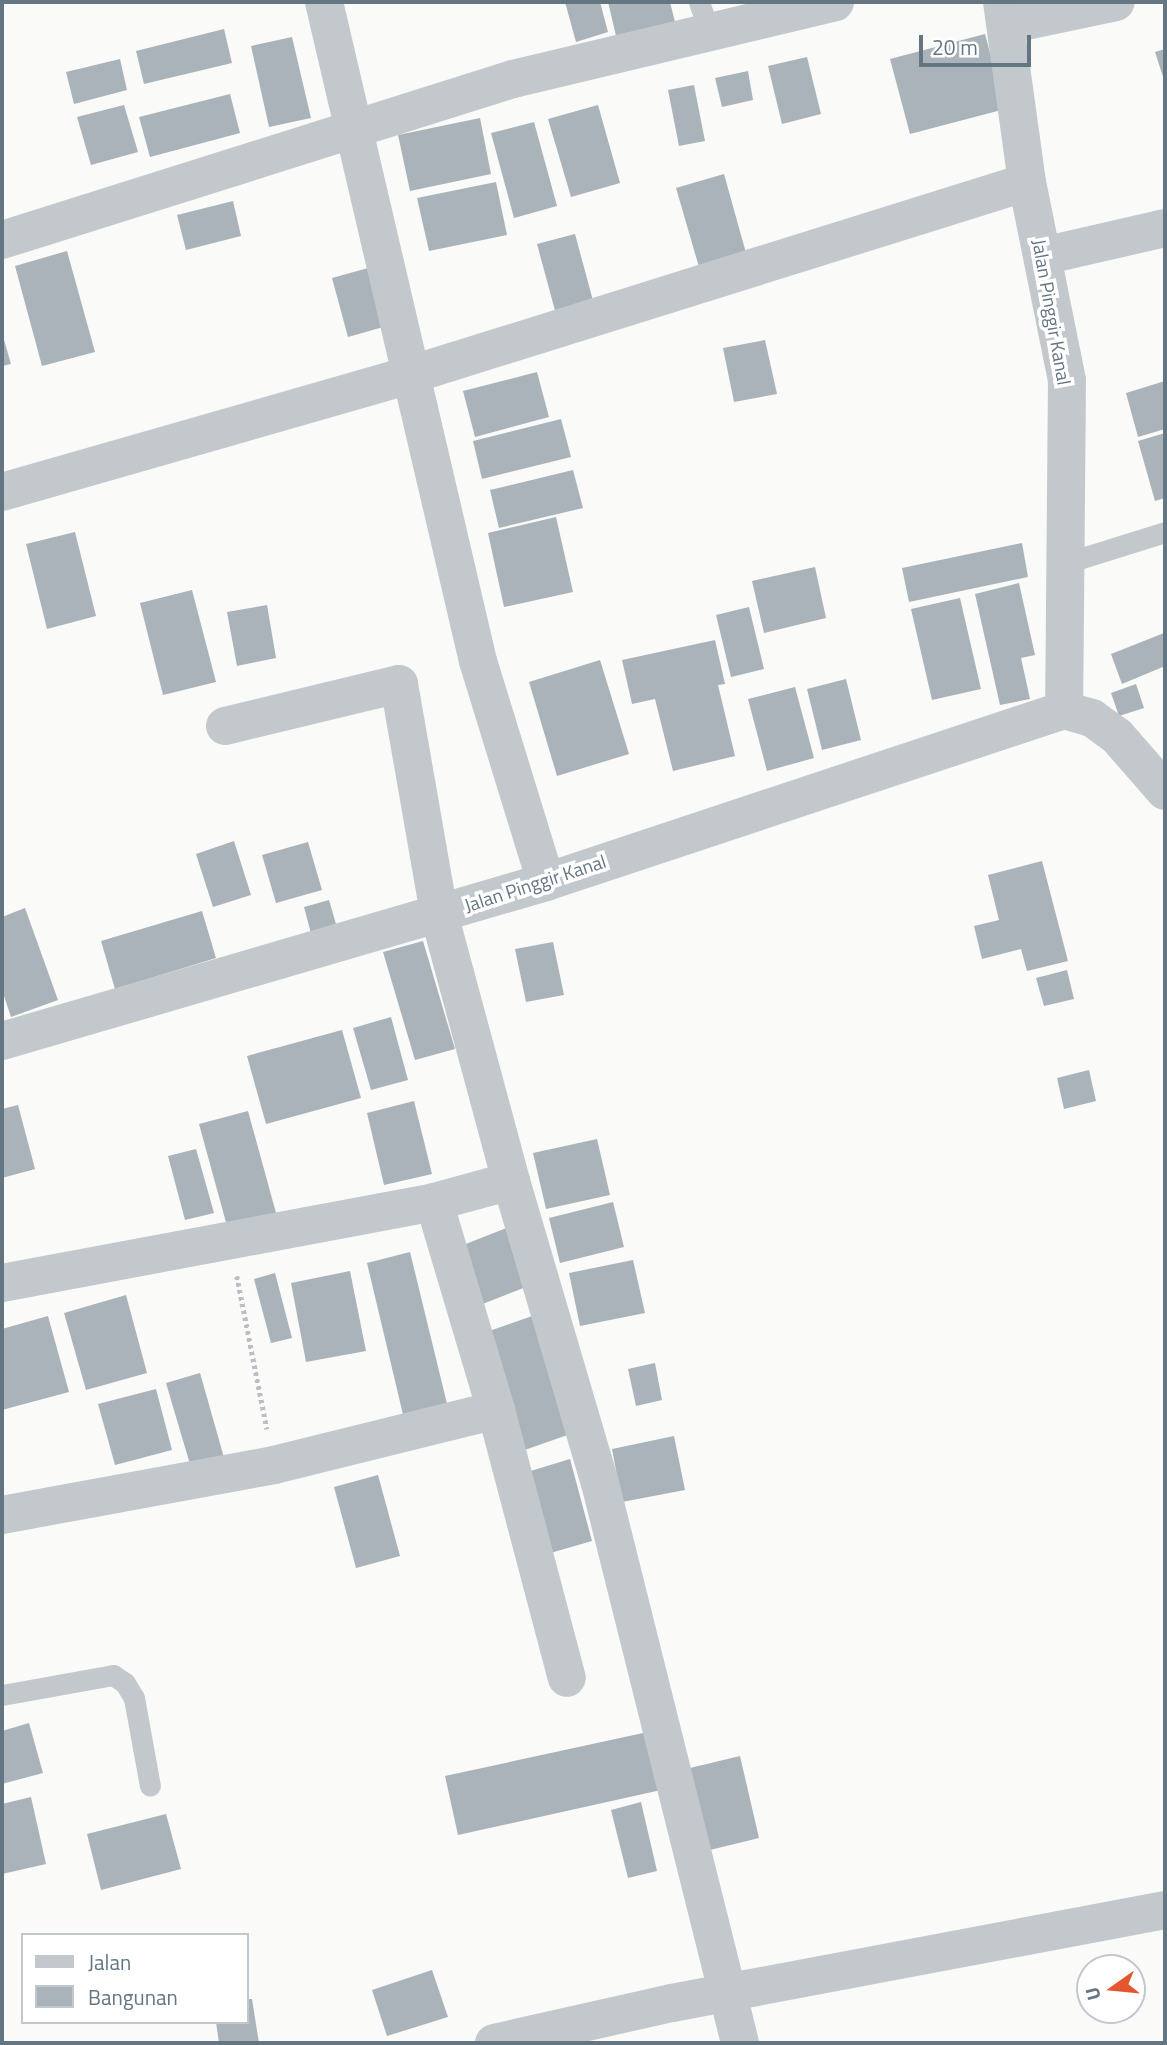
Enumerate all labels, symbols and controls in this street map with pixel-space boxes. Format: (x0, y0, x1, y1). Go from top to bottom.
scale bar (922, 21, 1034, 65)
text: 20 m (932, 31, 978, 63)
street label: Jalan Pinggir Kanal (1028, 237, 1076, 387)
street label: Jalan Pinggir Kanal (461, 849, 609, 917)
legend (21, 1933, 248, 2024)
text: Jalan (88, 1946, 131, 1978)
north arrow (1076, 1954, 1146, 2024)
text: Bangunan (88, 1981, 178, 2013)
text: U (1077, 1984, 1108, 2004)

